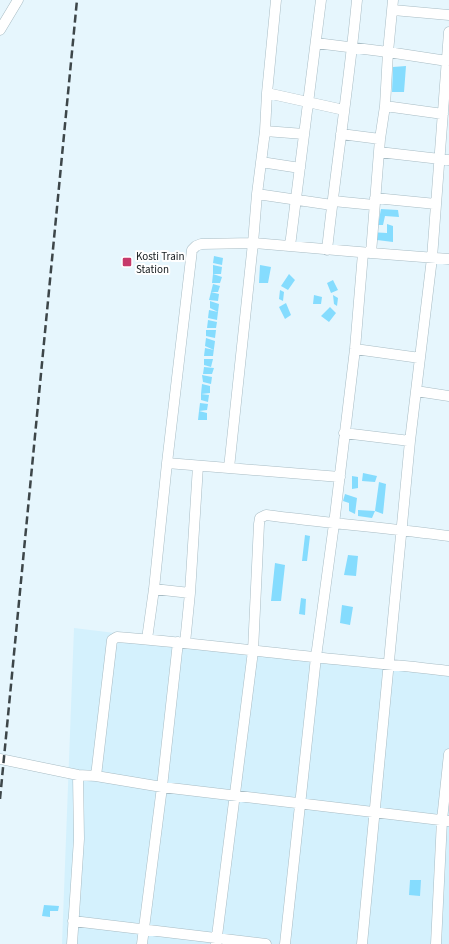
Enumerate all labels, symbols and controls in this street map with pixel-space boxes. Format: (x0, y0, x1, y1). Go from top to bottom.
place label: Kosti Train Station (136, 249, 184, 277)
marker: Kosti Train Station (121, 256, 133, 268)

